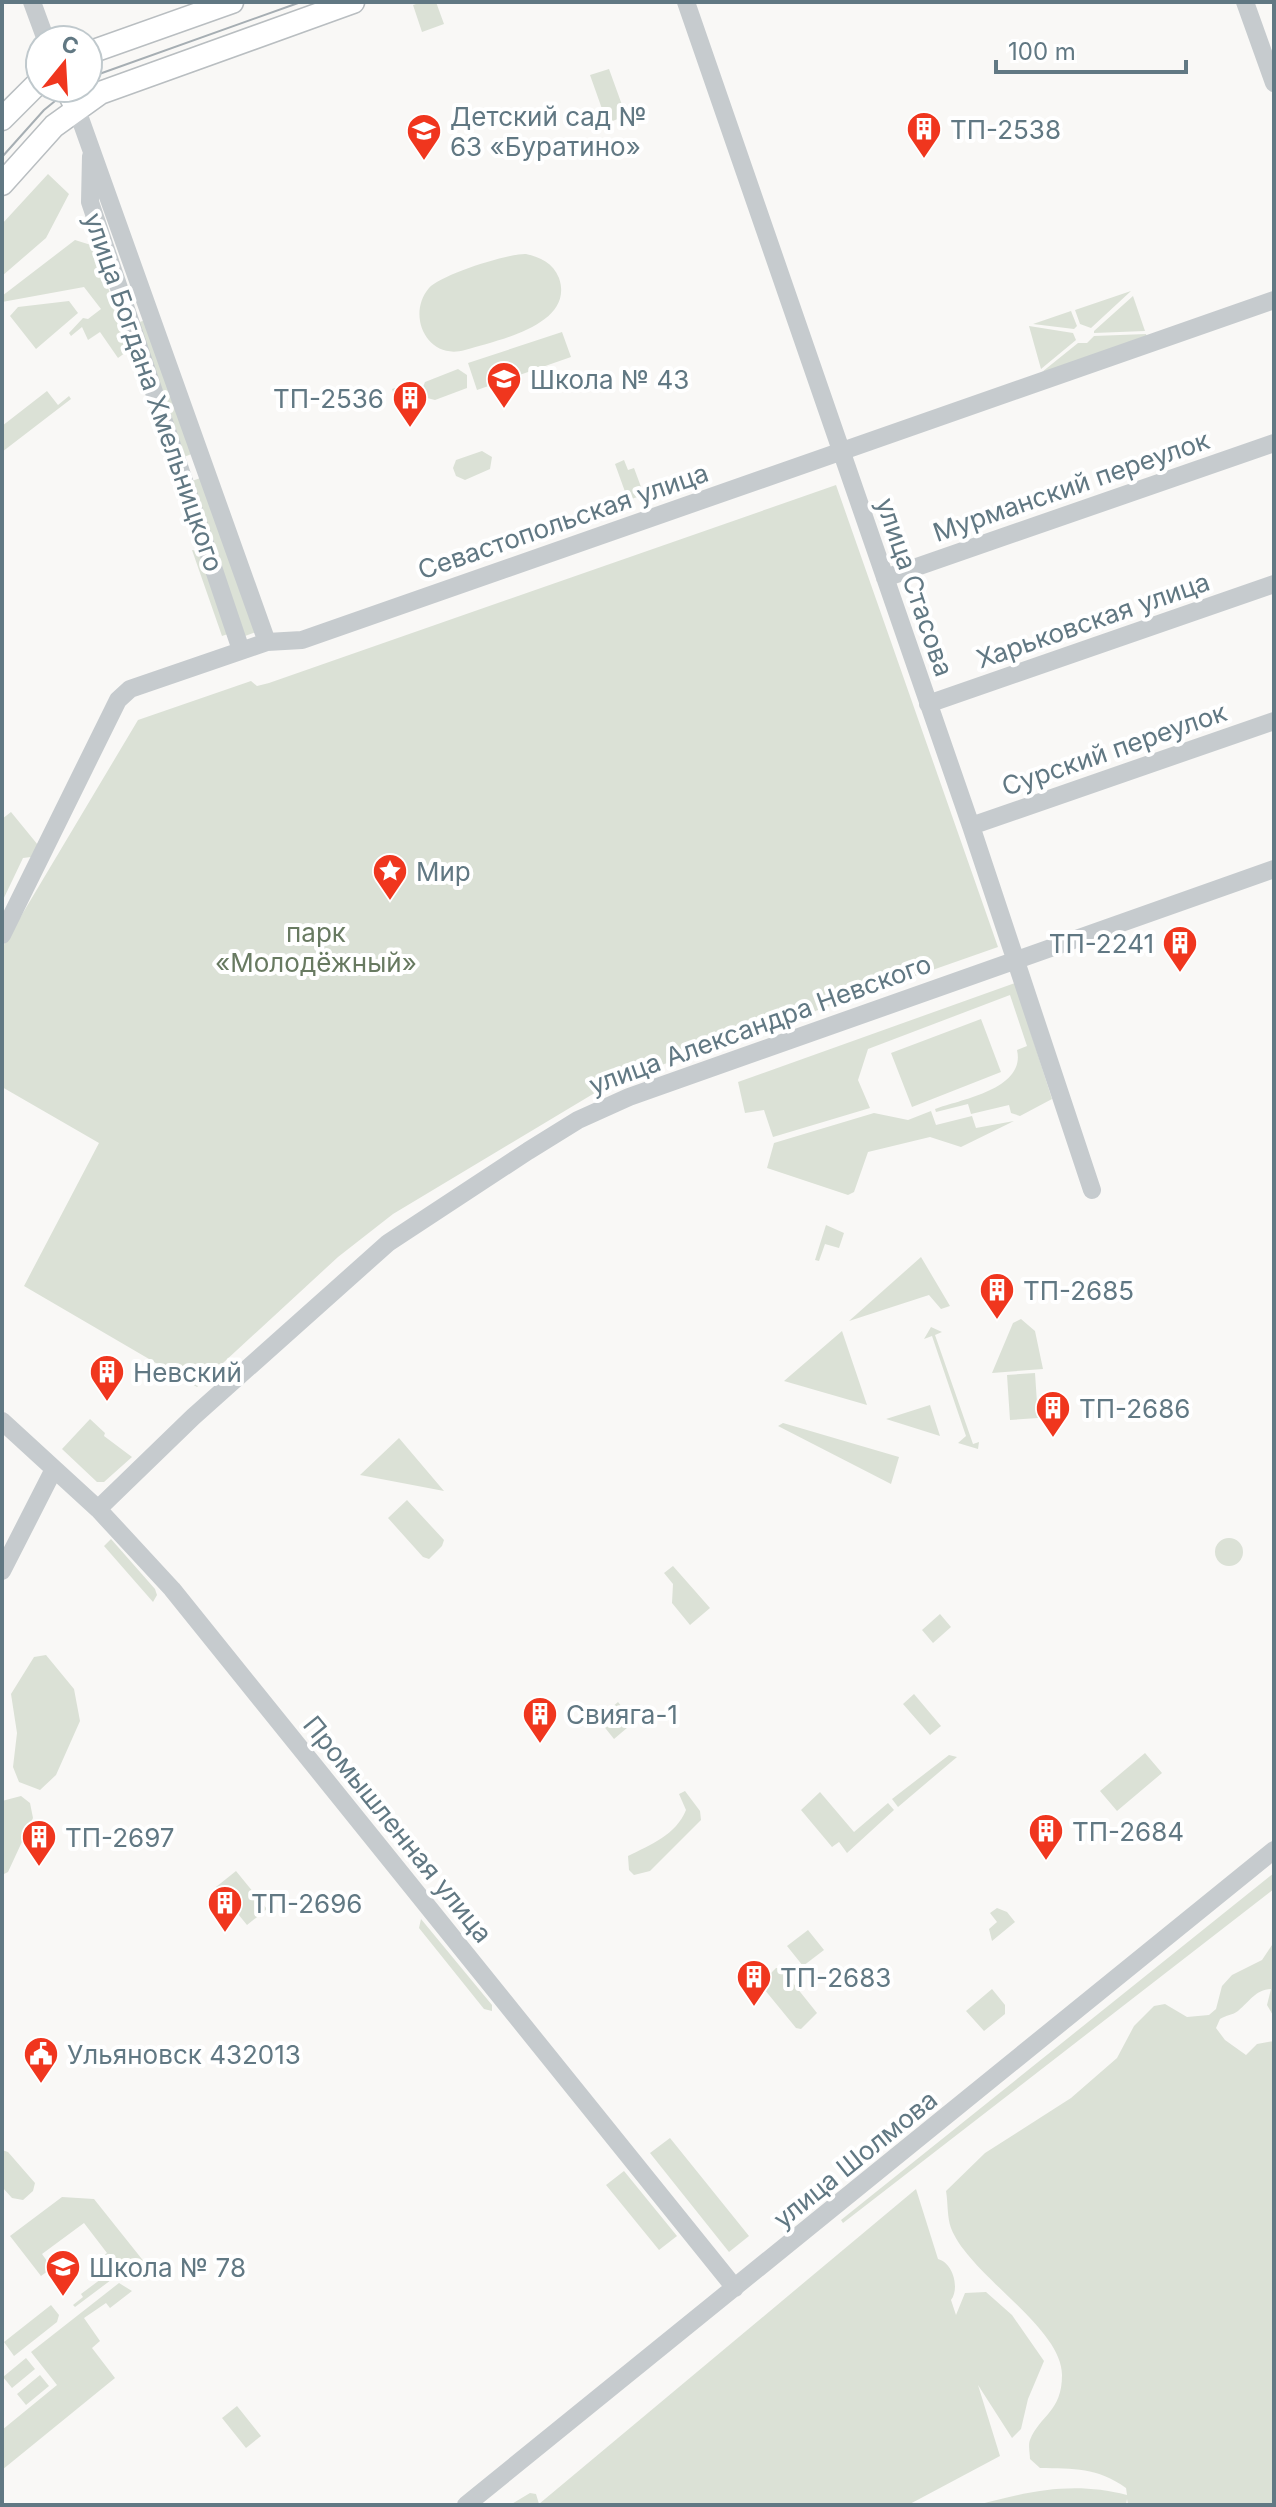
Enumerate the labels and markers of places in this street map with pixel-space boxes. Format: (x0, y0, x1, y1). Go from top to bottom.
place label: Детский сад № 63 «Буратино» (450, 101, 647, 162)
building icon: ТП-2538 (905, 110, 943, 160)
school or university icon: Детский сад № 63 «Буратино» (405, 112, 443, 162)
place label: ТП-2538 (950, 114, 1061, 145)
school or university icon: Школа № 43 (485, 360, 523, 410)
place label: Школа № 43 (530, 364, 689, 395)
building icon: ТП-2536 (391, 379, 429, 429)
place label: ТП-2536 (273, 383, 384, 414)
place icon: Мир (371, 852, 409, 902)
place label: Мир (416, 856, 471, 887)
building icon: ТП-2241 (1161, 924, 1199, 974)
place label: ТП-2241 (1049, 928, 1154, 959)
building icon: ТП-2685 (978, 1271, 1016, 1321)
place label: ТП-2685 (1023, 1275, 1134, 1306)
building icon: Невский (88, 1353, 126, 1403)
place label: Невский (133, 1357, 242, 1388)
building icon: ТП-2686 (1034, 1389, 1072, 1439)
place label: ТП-2686 (1079, 1393, 1190, 1424)
building icon: Свияга-1 (521, 1695, 559, 1745)
place label: Свияга-1 (566, 1699, 678, 1730)
building icon: ТП-2684 (1027, 1812, 1065, 1862)
place label: ТП-2684 (1072, 1816, 1184, 1847)
building icon: ТП-2697 (20, 1818, 58, 1868)
place label: ТП-2697 (65, 1822, 175, 1853)
building icon: ТП-2696 (206, 1884, 244, 1934)
place label: ТП-2696 (251, 1888, 362, 1919)
building icon: ТП-2683 (735, 1958, 773, 2008)
place label: ТП-2683 (780, 1962, 891, 1993)
public building icon: Ульяновск 432013 (22, 2035, 60, 2085)
place label: Ульяновск 432013 (67, 2039, 301, 2070)
school or university icon: Школа № 78 (44, 2248, 82, 2298)
place label: Школа № 78 (89, 2252, 246, 2283)

